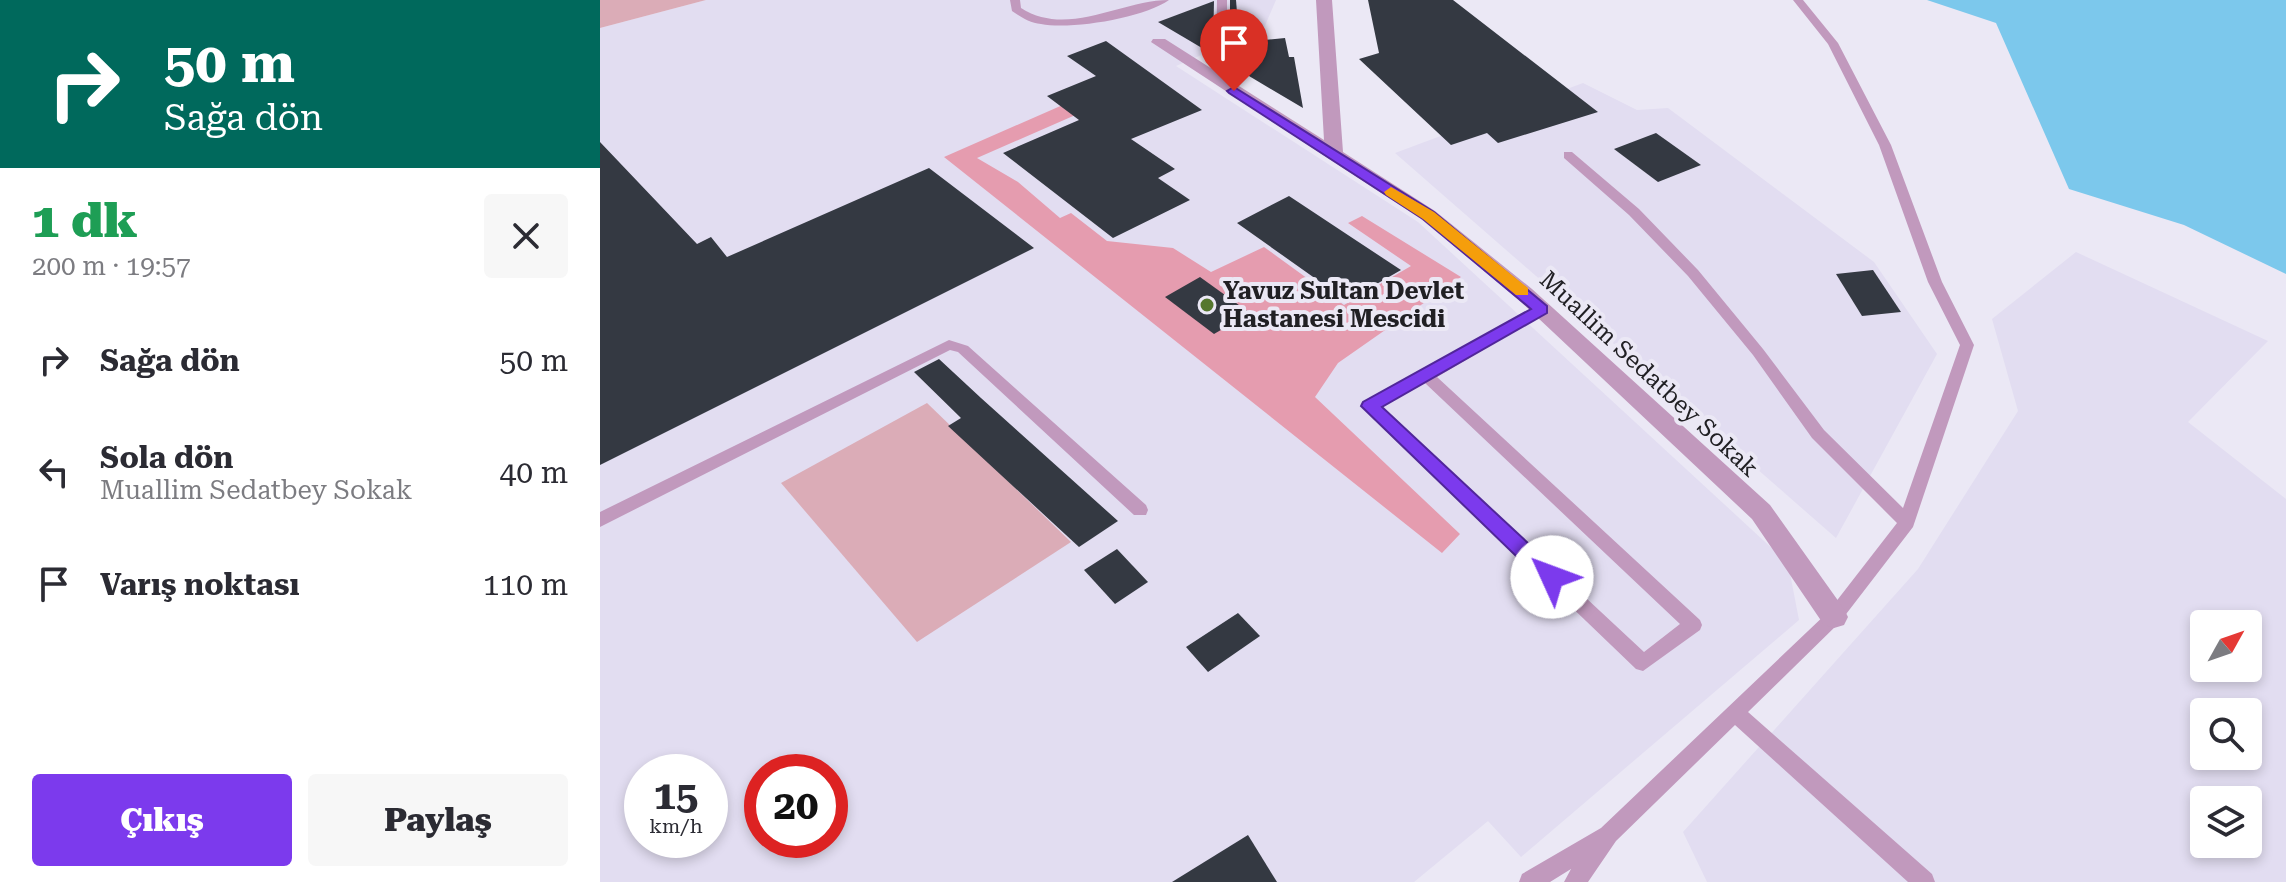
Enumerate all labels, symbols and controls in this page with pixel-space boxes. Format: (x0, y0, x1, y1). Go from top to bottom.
pin (1200, 9, 1268, 91)
icon: arrive (1212, 21, 1256, 65)
text: 50 m (164, 30, 295, 96)
icon: right (32, 32, 136, 136)
text: Sağa dön (164, 97, 323, 139)
text: 1 dk (32, 193, 137, 249)
button: close (484, 194, 568, 278)
text: 200 m · 19:57 (32, 251, 191, 281)
street label: Muallim Sedatbey Sokak (1534, 265, 1764, 483)
place label: Yavuz Sultan Devlet Hastanesi Mescidi (1223, 277, 1464, 333)
marker: Yavuz Sultan Devlet Hastanesi Mescidi (1198, 296, 1216, 314)
icon: right (32, 338, 76, 382)
text: Sağa dön (100, 343, 240, 378)
text: 50 m (499, 343, 568, 378)
text: Sola dön (100, 440, 233, 475)
icon: left (32, 450, 76, 494)
text: 40 m (499, 455, 568, 490)
text: Muallim Sedatbey Sokak (100, 475, 412, 505)
position arrow (1510, 535, 1594, 619)
icon: arrive (32, 562, 76, 606)
text: Varış noktası (100, 567, 300, 602)
text: 110 m (483, 567, 568, 602)
north arrow (2190, 610, 2262, 682)
map controls (2190, 610, 2262, 858)
button: search (2190, 698, 2262, 770)
speed limit sign: 20 (744, 754, 848, 858)
text: 15 (654, 772, 698, 819)
button: Çıkış (32, 774, 292, 866)
button: Paylaş (308, 774, 568, 866)
button: layers (2190, 786, 2262, 858)
text: km/h (649, 814, 703, 838)

